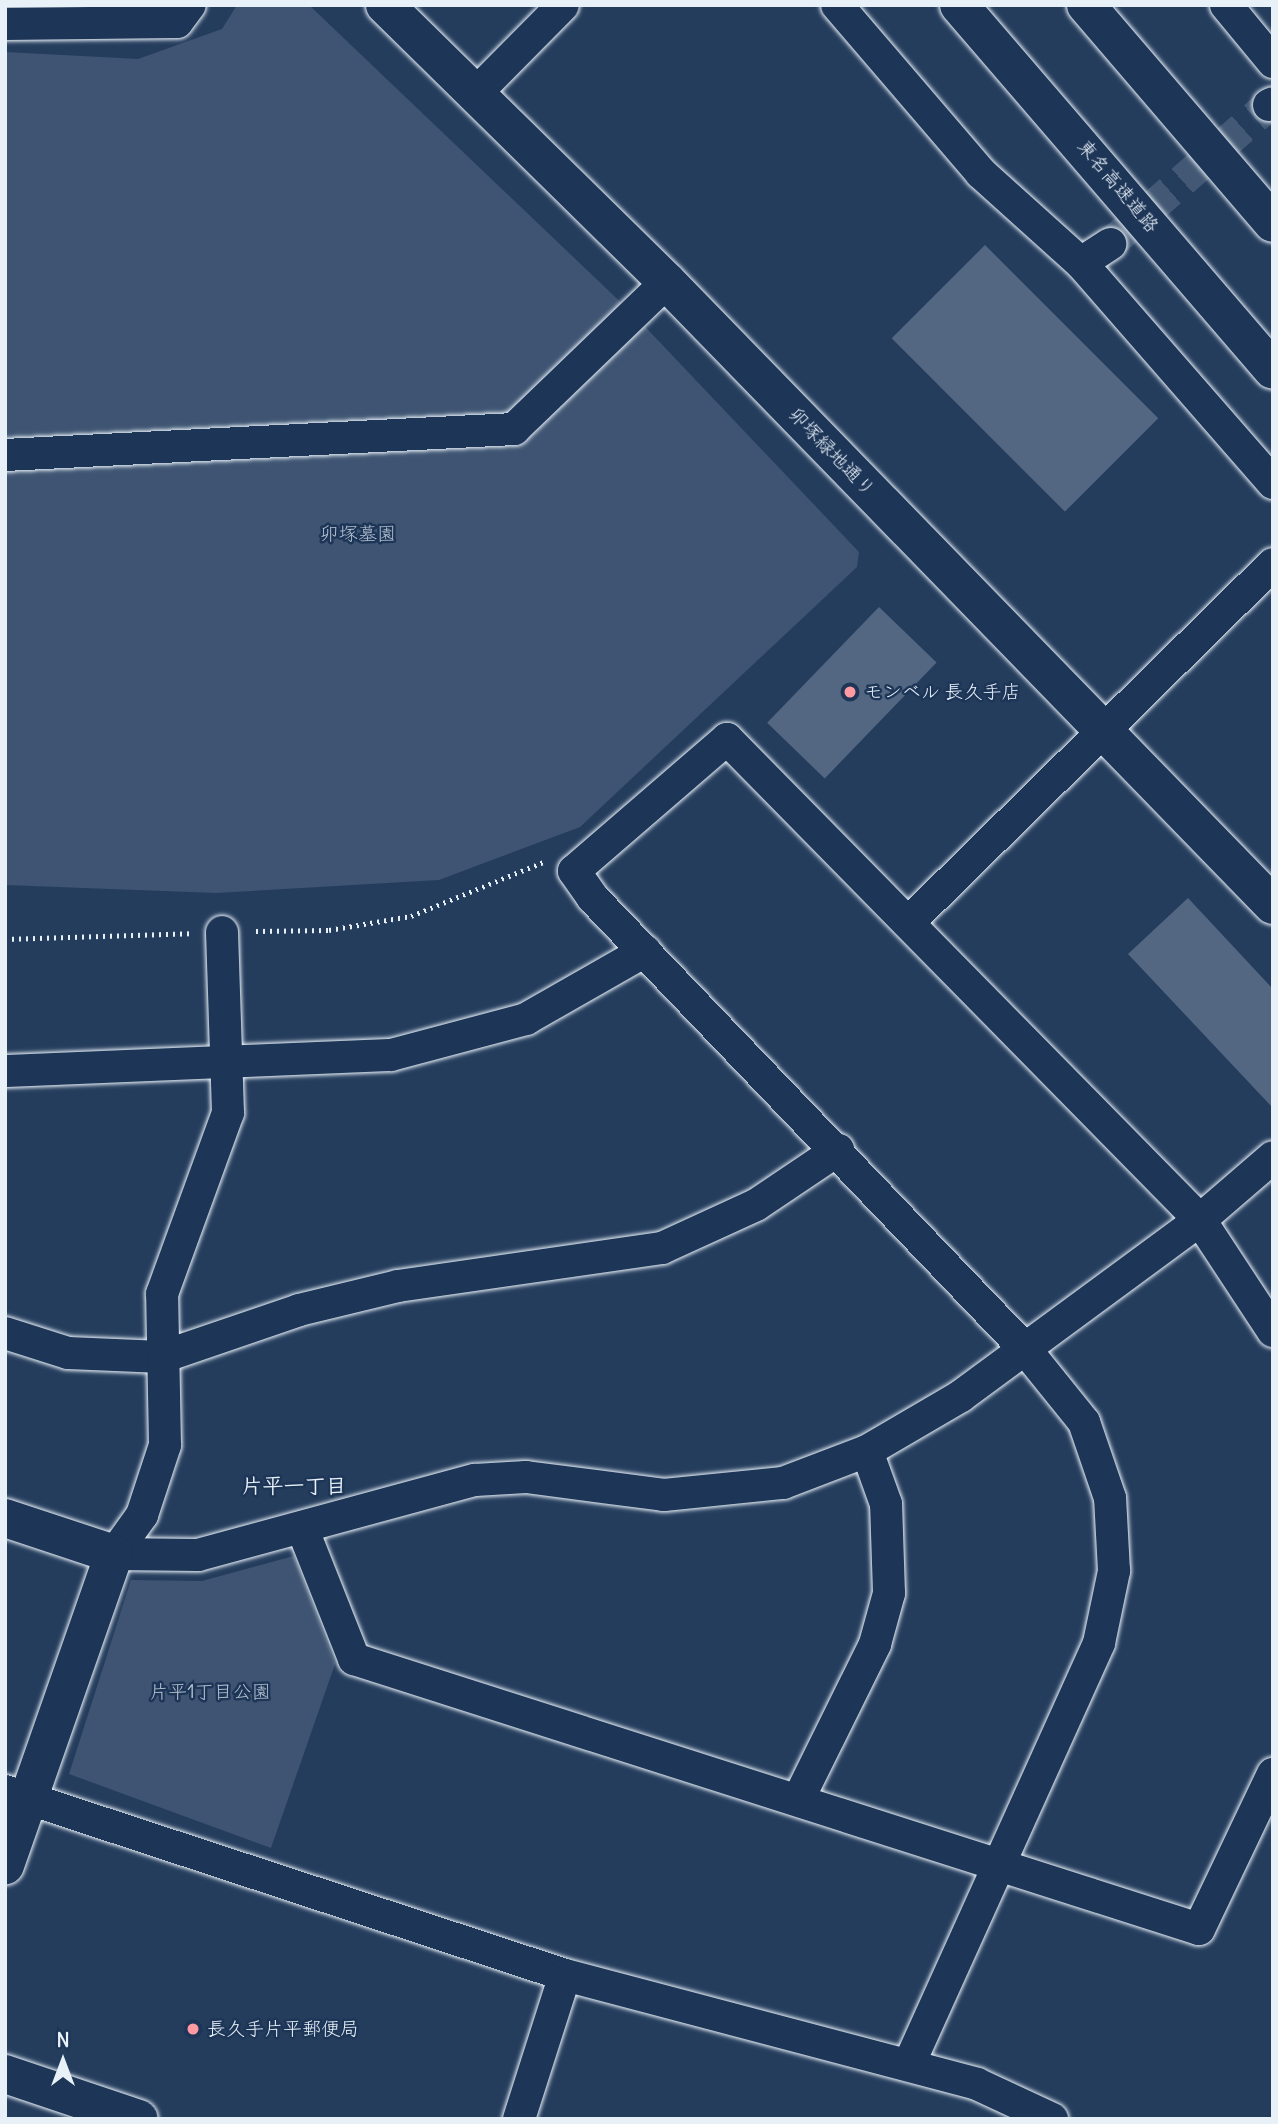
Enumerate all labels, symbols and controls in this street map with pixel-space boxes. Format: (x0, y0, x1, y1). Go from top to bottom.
street label: 東名高速道路 (1073, 135, 1163, 237)
street label: 卯塚緑地通り (784, 403, 880, 501)
park label: 卯塚墓園 (320, 523, 396, 545)
place label: モンベル 長久手店 (864, 681, 1021, 703)
marker: モンベル 長久手店 (842, 684, 858, 700)
district label: 片平一丁目 (242, 1473, 346, 1499)
park label: 片平1丁目公園 (149, 1681, 271, 1703)
place label: 長久手片平郵便局 (207, 2018, 359, 2040)
marker: 長久手片平郵便局 (185, 2021, 201, 2037)
north arrow (28, 2026, 98, 2096)
text: N (56, 2028, 70, 2052)

